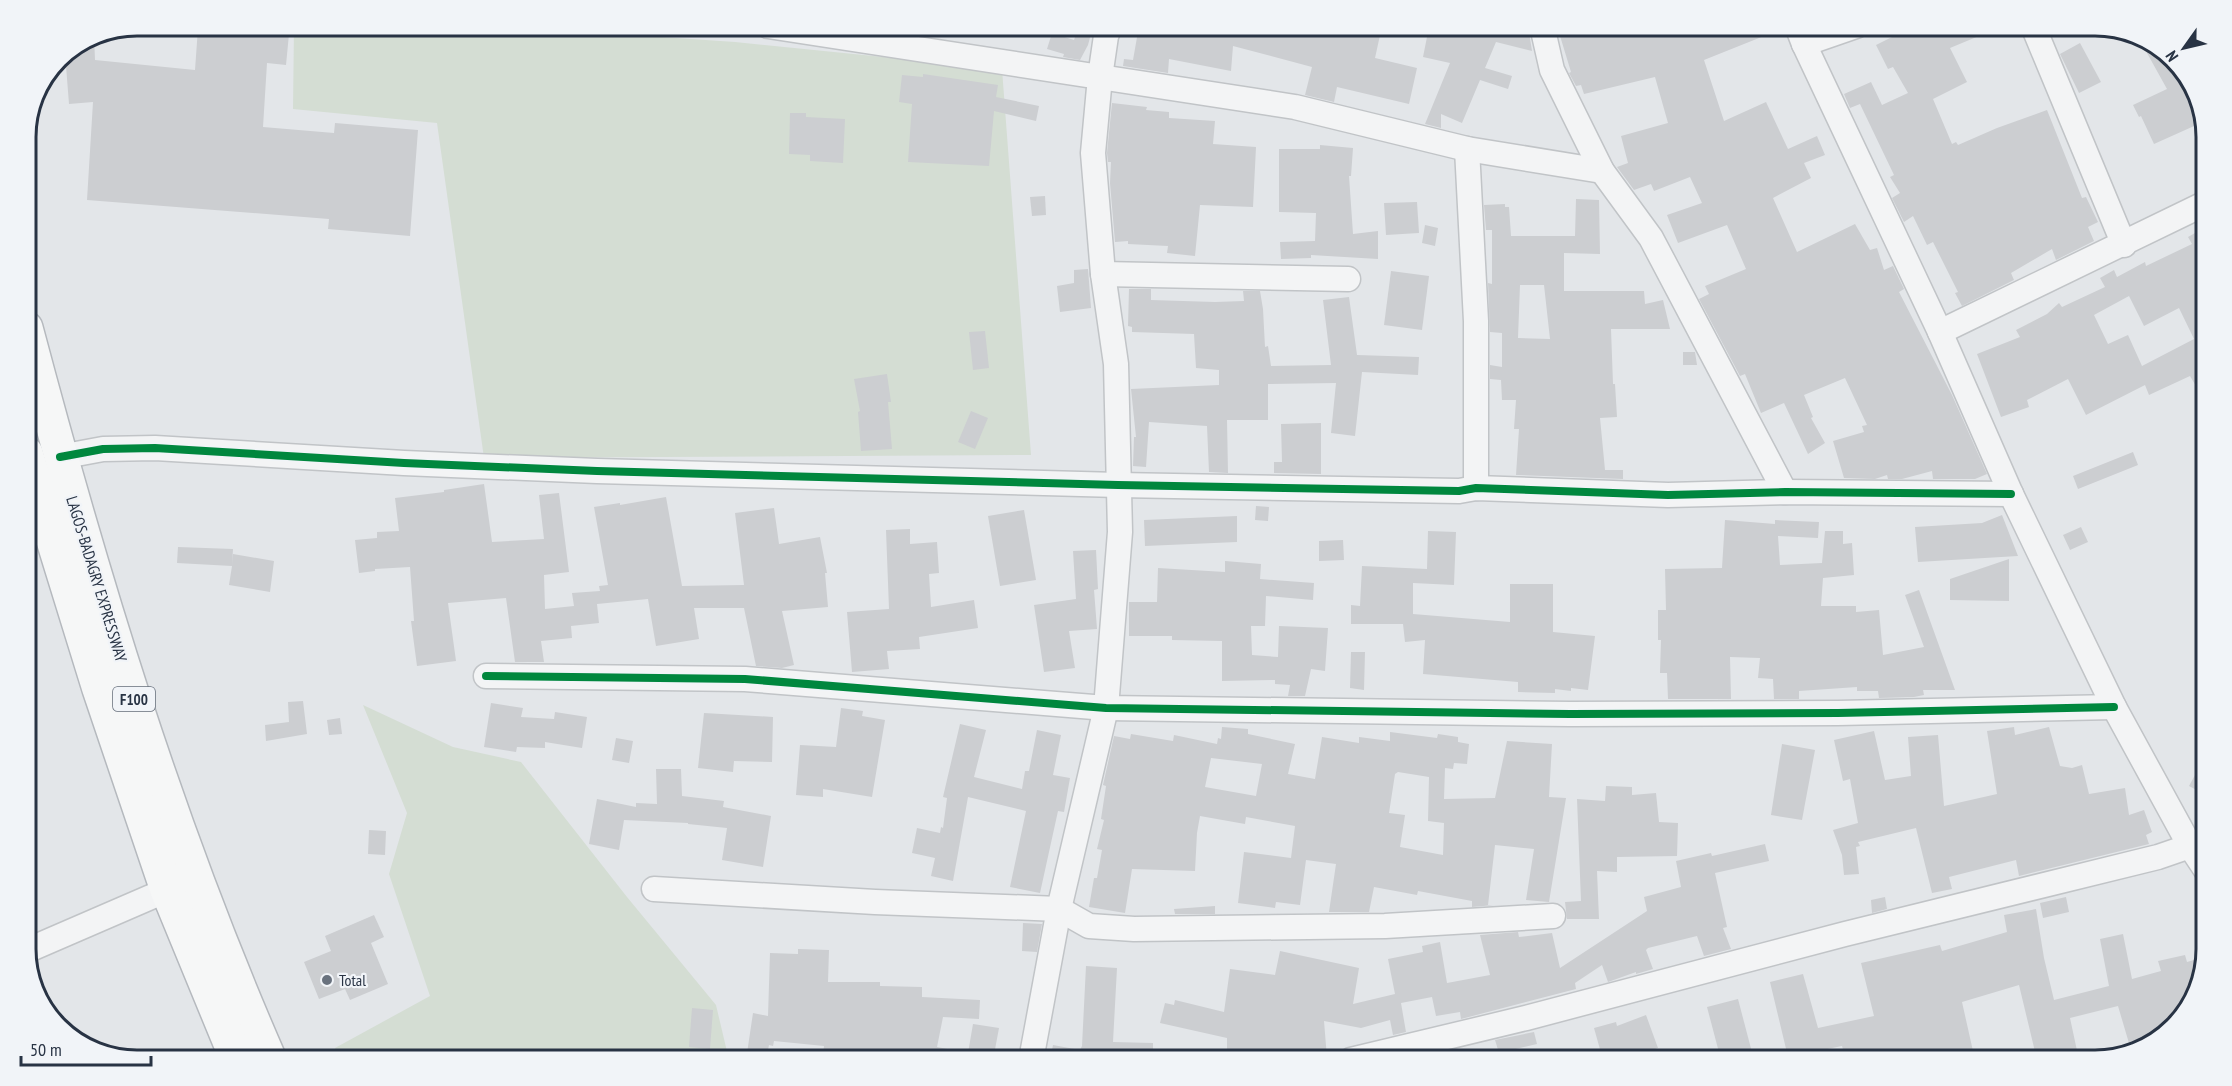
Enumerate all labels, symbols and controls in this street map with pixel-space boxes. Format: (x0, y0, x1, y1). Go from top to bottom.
north arrow (2154, 18, 2214, 78)
text: N (2161, 47, 2182, 66)
street label: LAGOS-BADAGRY EXPRESSWAY (62, 494, 132, 665)
road number: F100 (113, 687, 155, 711)
place label: Total (339, 970, 366, 990)
marker: Total (320, 973, 334, 987)
scale bar (21, 1029, 152, 1067)
text: 50 m (30, 1038, 62, 1061)

